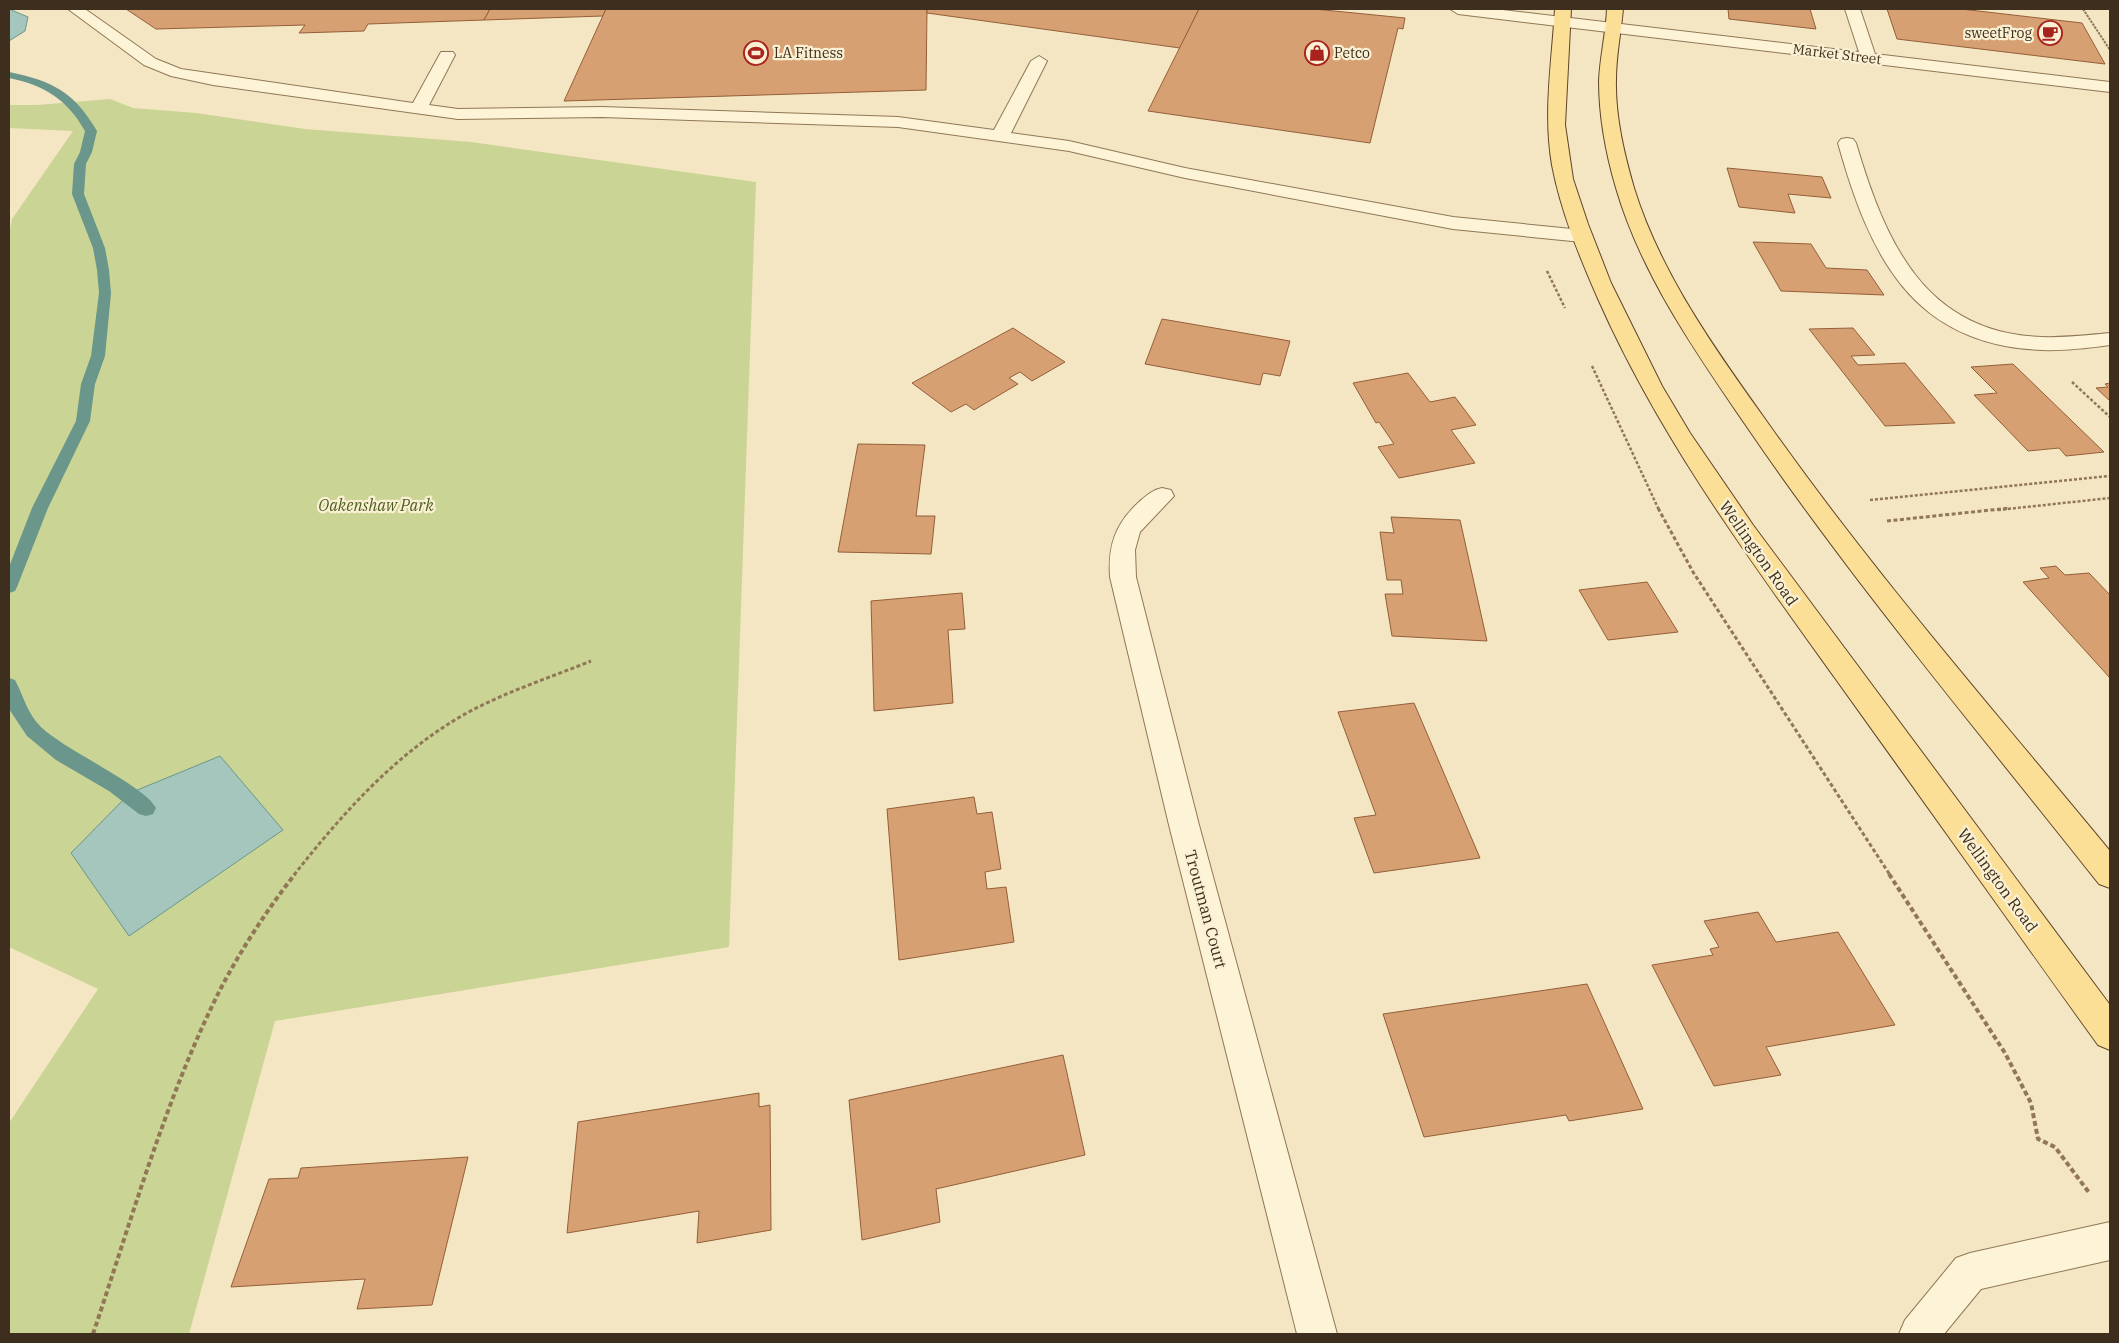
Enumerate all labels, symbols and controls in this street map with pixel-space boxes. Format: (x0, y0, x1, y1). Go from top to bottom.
cafe icon: sweetFrog (2037, 20, 2063, 46)
place label: sweetFrog (1964, 24, 2032, 42)
sports icon: LA Fitness (743, 40, 769, 66)
shop icon: Petco (1304, 40, 1330, 66)
street label: Market Street (1792, 40, 1882, 68)
place label: LA Fitness (774, 44, 843, 62)
place label: Petco (1334, 44, 1370, 62)
park label: Oakenshaw Park (318, 495, 434, 515)
street label: Wellington Road (1715, 497, 1803, 610)
street label: Wellington Road (1954, 824, 2043, 936)
street label: Troutman Court (1181, 848, 1232, 971)

